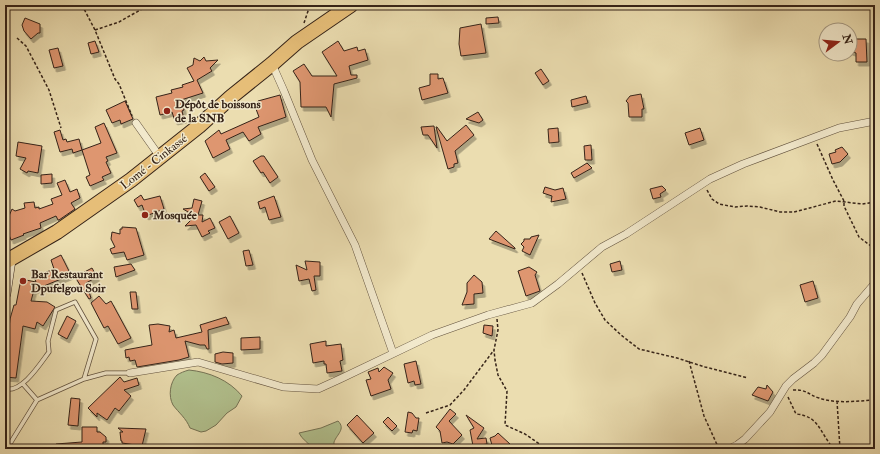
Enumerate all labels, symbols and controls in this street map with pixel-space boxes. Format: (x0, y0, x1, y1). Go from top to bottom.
north arrow (818, 22, 858, 62)
text: N (839, 32, 855, 47)
place label: Dépôt de boissons de la SNB (175, 97, 261, 126)
marker: Dépôt de boissons de la SNB (162, 106, 172, 116)
street label: Lomé - Cinkassé (118, 131, 191, 193)
place label: Mosquée (152, 208, 198, 223)
marker: Mosquée (140, 210, 150, 220)
place label: Bar Restaurant Dpufelgou Soir (31, 267, 106, 296)
marker: Bar Restaurant Dpufelgou Soir (18, 276, 28, 286)

